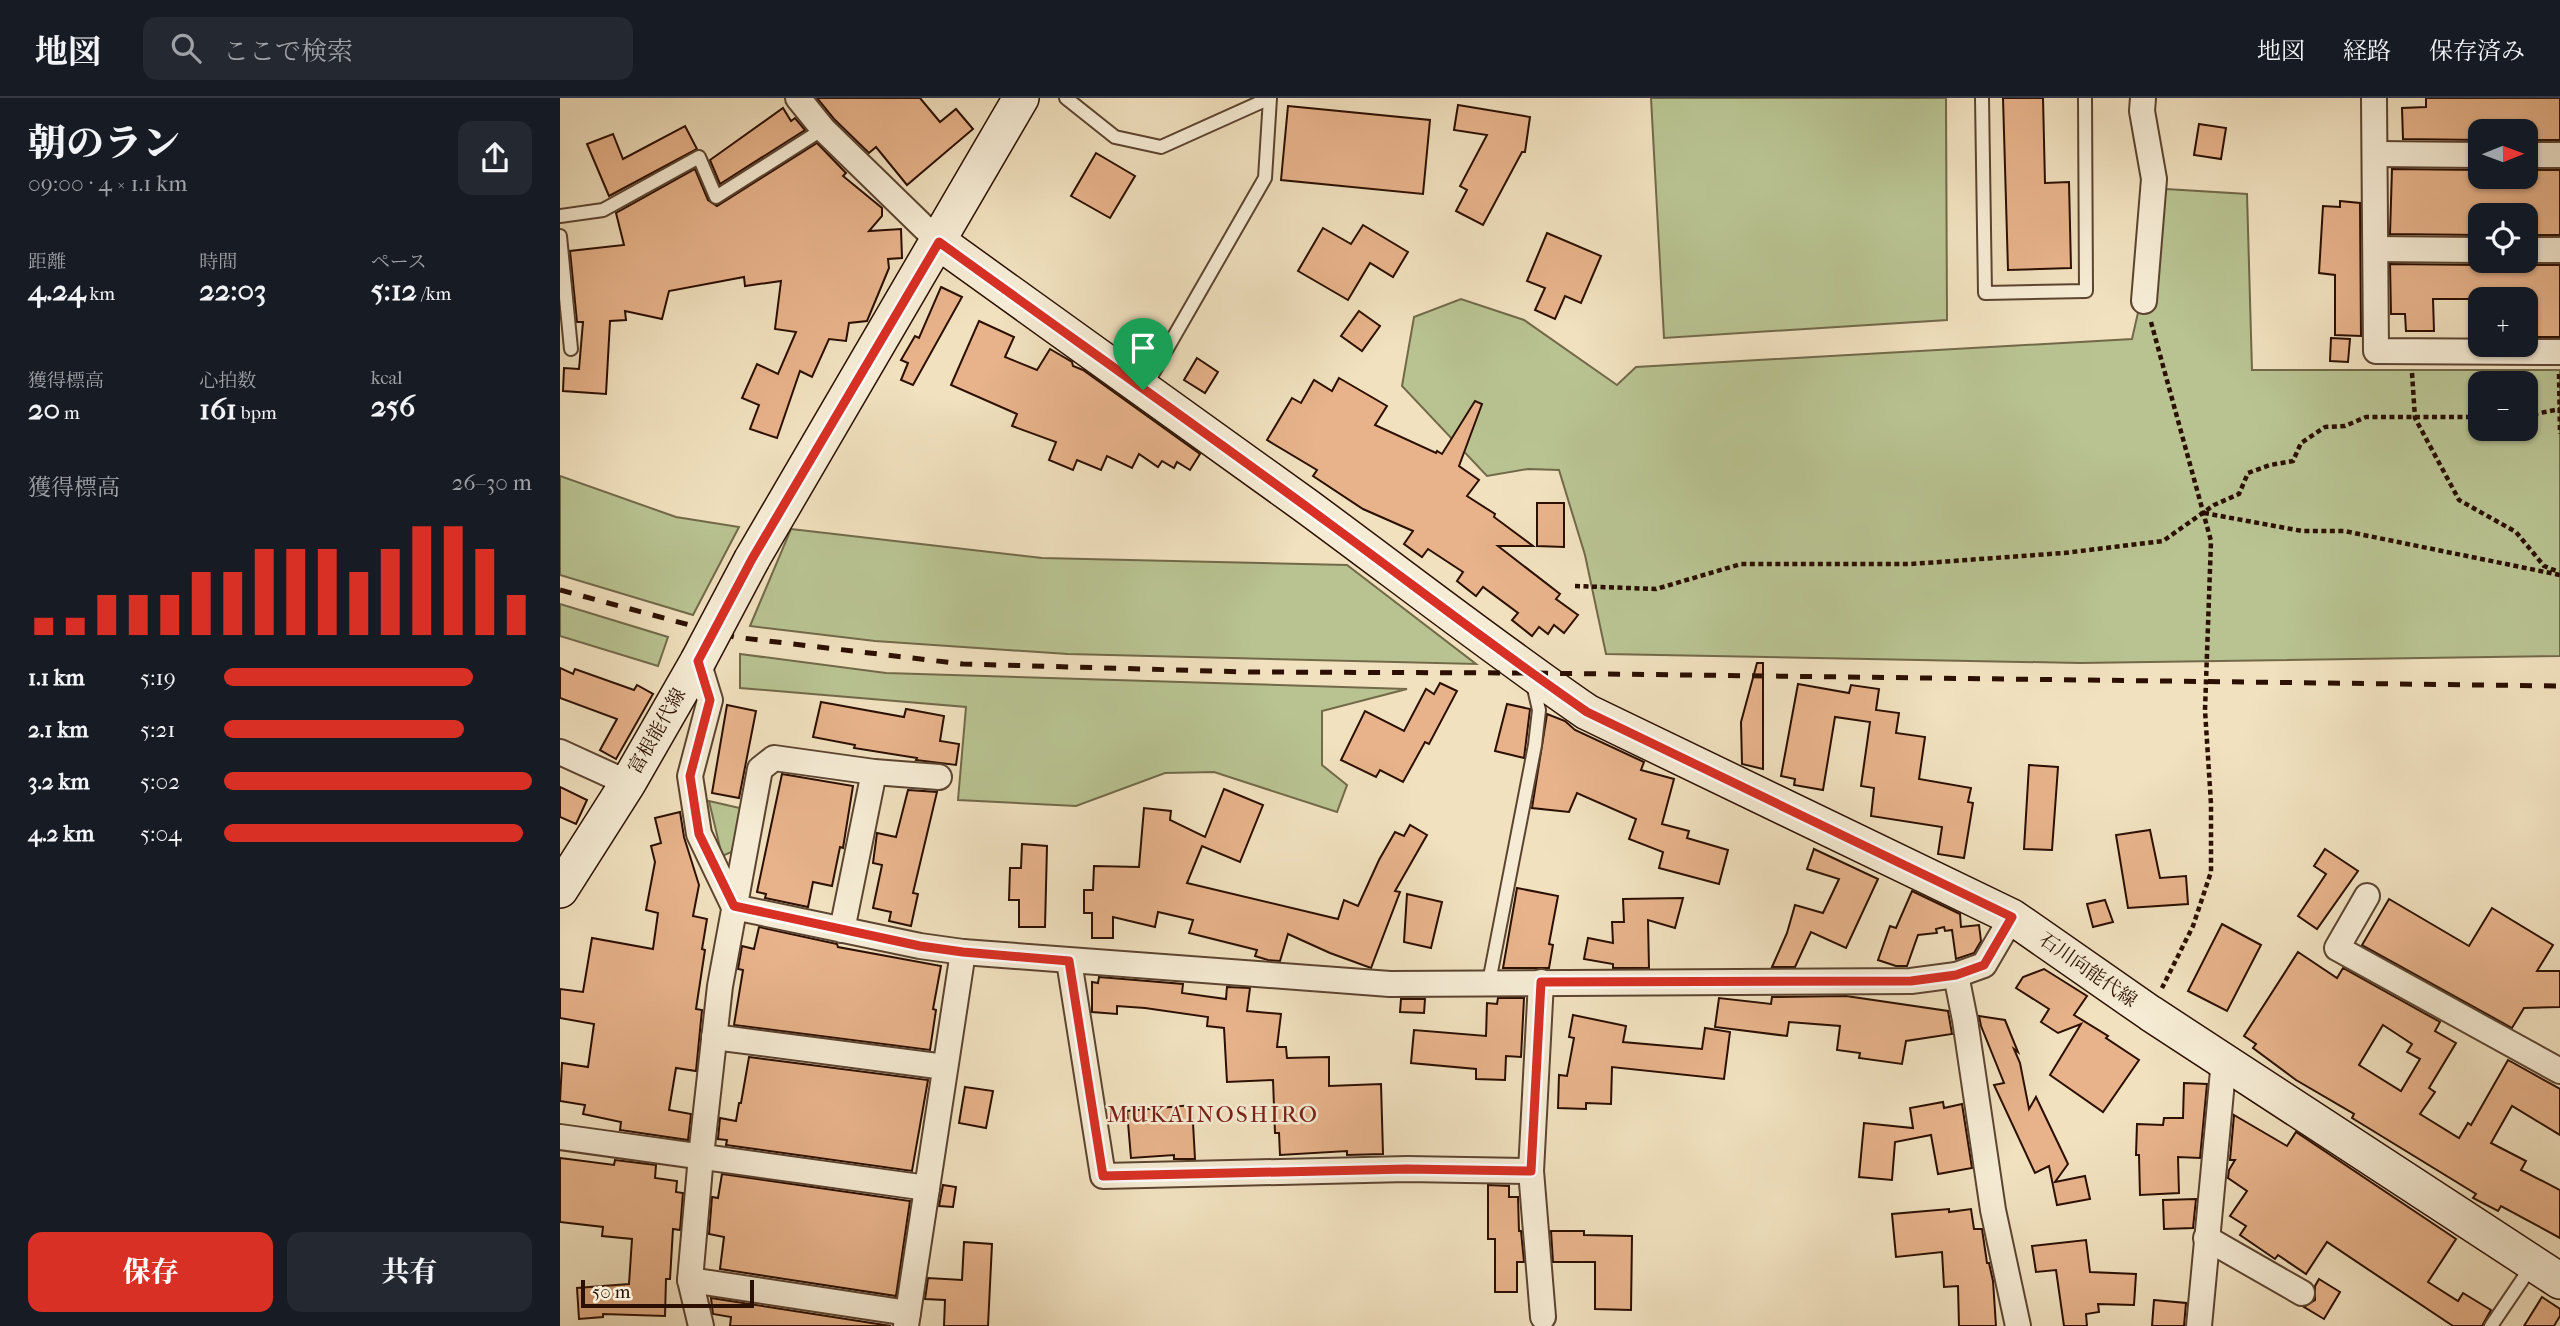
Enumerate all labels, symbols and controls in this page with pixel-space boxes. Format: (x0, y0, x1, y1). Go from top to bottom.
search box (143, 17, 633, 80)
icon: search (167, 29, 205, 67)
text: 地図 (35, 33, 101, 72)
text: ここで検索 (223, 36, 353, 67)
text: 地図 (2257, 37, 2305, 65)
text: 経路 (2343, 37, 2391, 65)
text: 保存済み (2429, 37, 2525, 65)
north arrow (2468, 119, 2538, 189)
map controls (2468, 119, 2538, 441)
text: 朝のラン (28, 121, 180, 166)
button: share (458, 121, 532, 195)
text: 09:00 · 4 × 1.1 km (28, 170, 187, 197)
button: locate (2468, 203, 2538, 273)
text: 距離 (28, 251, 66, 273)
text: 時間 (199, 251, 237, 273)
text: ペース (371, 251, 427, 273)
text: 4.24 (28, 273, 85, 308)
text: 22:03 (199, 273, 266, 308)
text: 5:12 (371, 273, 417, 308)
text: km (85, 283, 115, 305)
text: /km (417, 283, 451, 305)
button: + (2468, 287, 2538, 357)
pin (1113, 318, 1173, 390)
icon: arrive (1124, 329, 1162, 367)
text: kcal (371, 367, 403, 389)
text: 獲得標高 (28, 370, 104, 392)
text: 心拍数 (199, 370, 256, 392)
button: − (2468, 371, 2538, 441)
text: 256 (371, 389, 415, 424)
text: 20 (28, 392, 60, 427)
text: 161 (199, 392, 237, 427)
text: m (60, 402, 80, 424)
text: bpm (237, 402, 277, 424)
text: 26–30 m (452, 469, 532, 496)
text: 獲得標高 (28, 474, 120, 501)
text: 1.1 km (28, 664, 85, 691)
text: 5:19 (140, 664, 176, 691)
street label: 富根能代線 (624, 684, 690, 778)
text: 2.1 km (28, 716, 88, 743)
text: 5:21 (140, 716, 176, 743)
text: 3.2 km (28, 768, 90, 795)
text: 5:02 (140, 768, 180, 795)
text: 4.2 km (28, 820, 94, 847)
text: 5:04 (140, 820, 182, 847)
street label: 石川向能代線 (2035, 928, 2141, 1012)
district label: MUKAINOSHIRO (1107, 1101, 1319, 1128)
button: 保存 (28, 1232, 273, 1312)
button: 共有 (287, 1232, 532, 1312)
scale bar (581, 1277, 754, 1309)
text: 50 m (592, 1281, 631, 1303)

